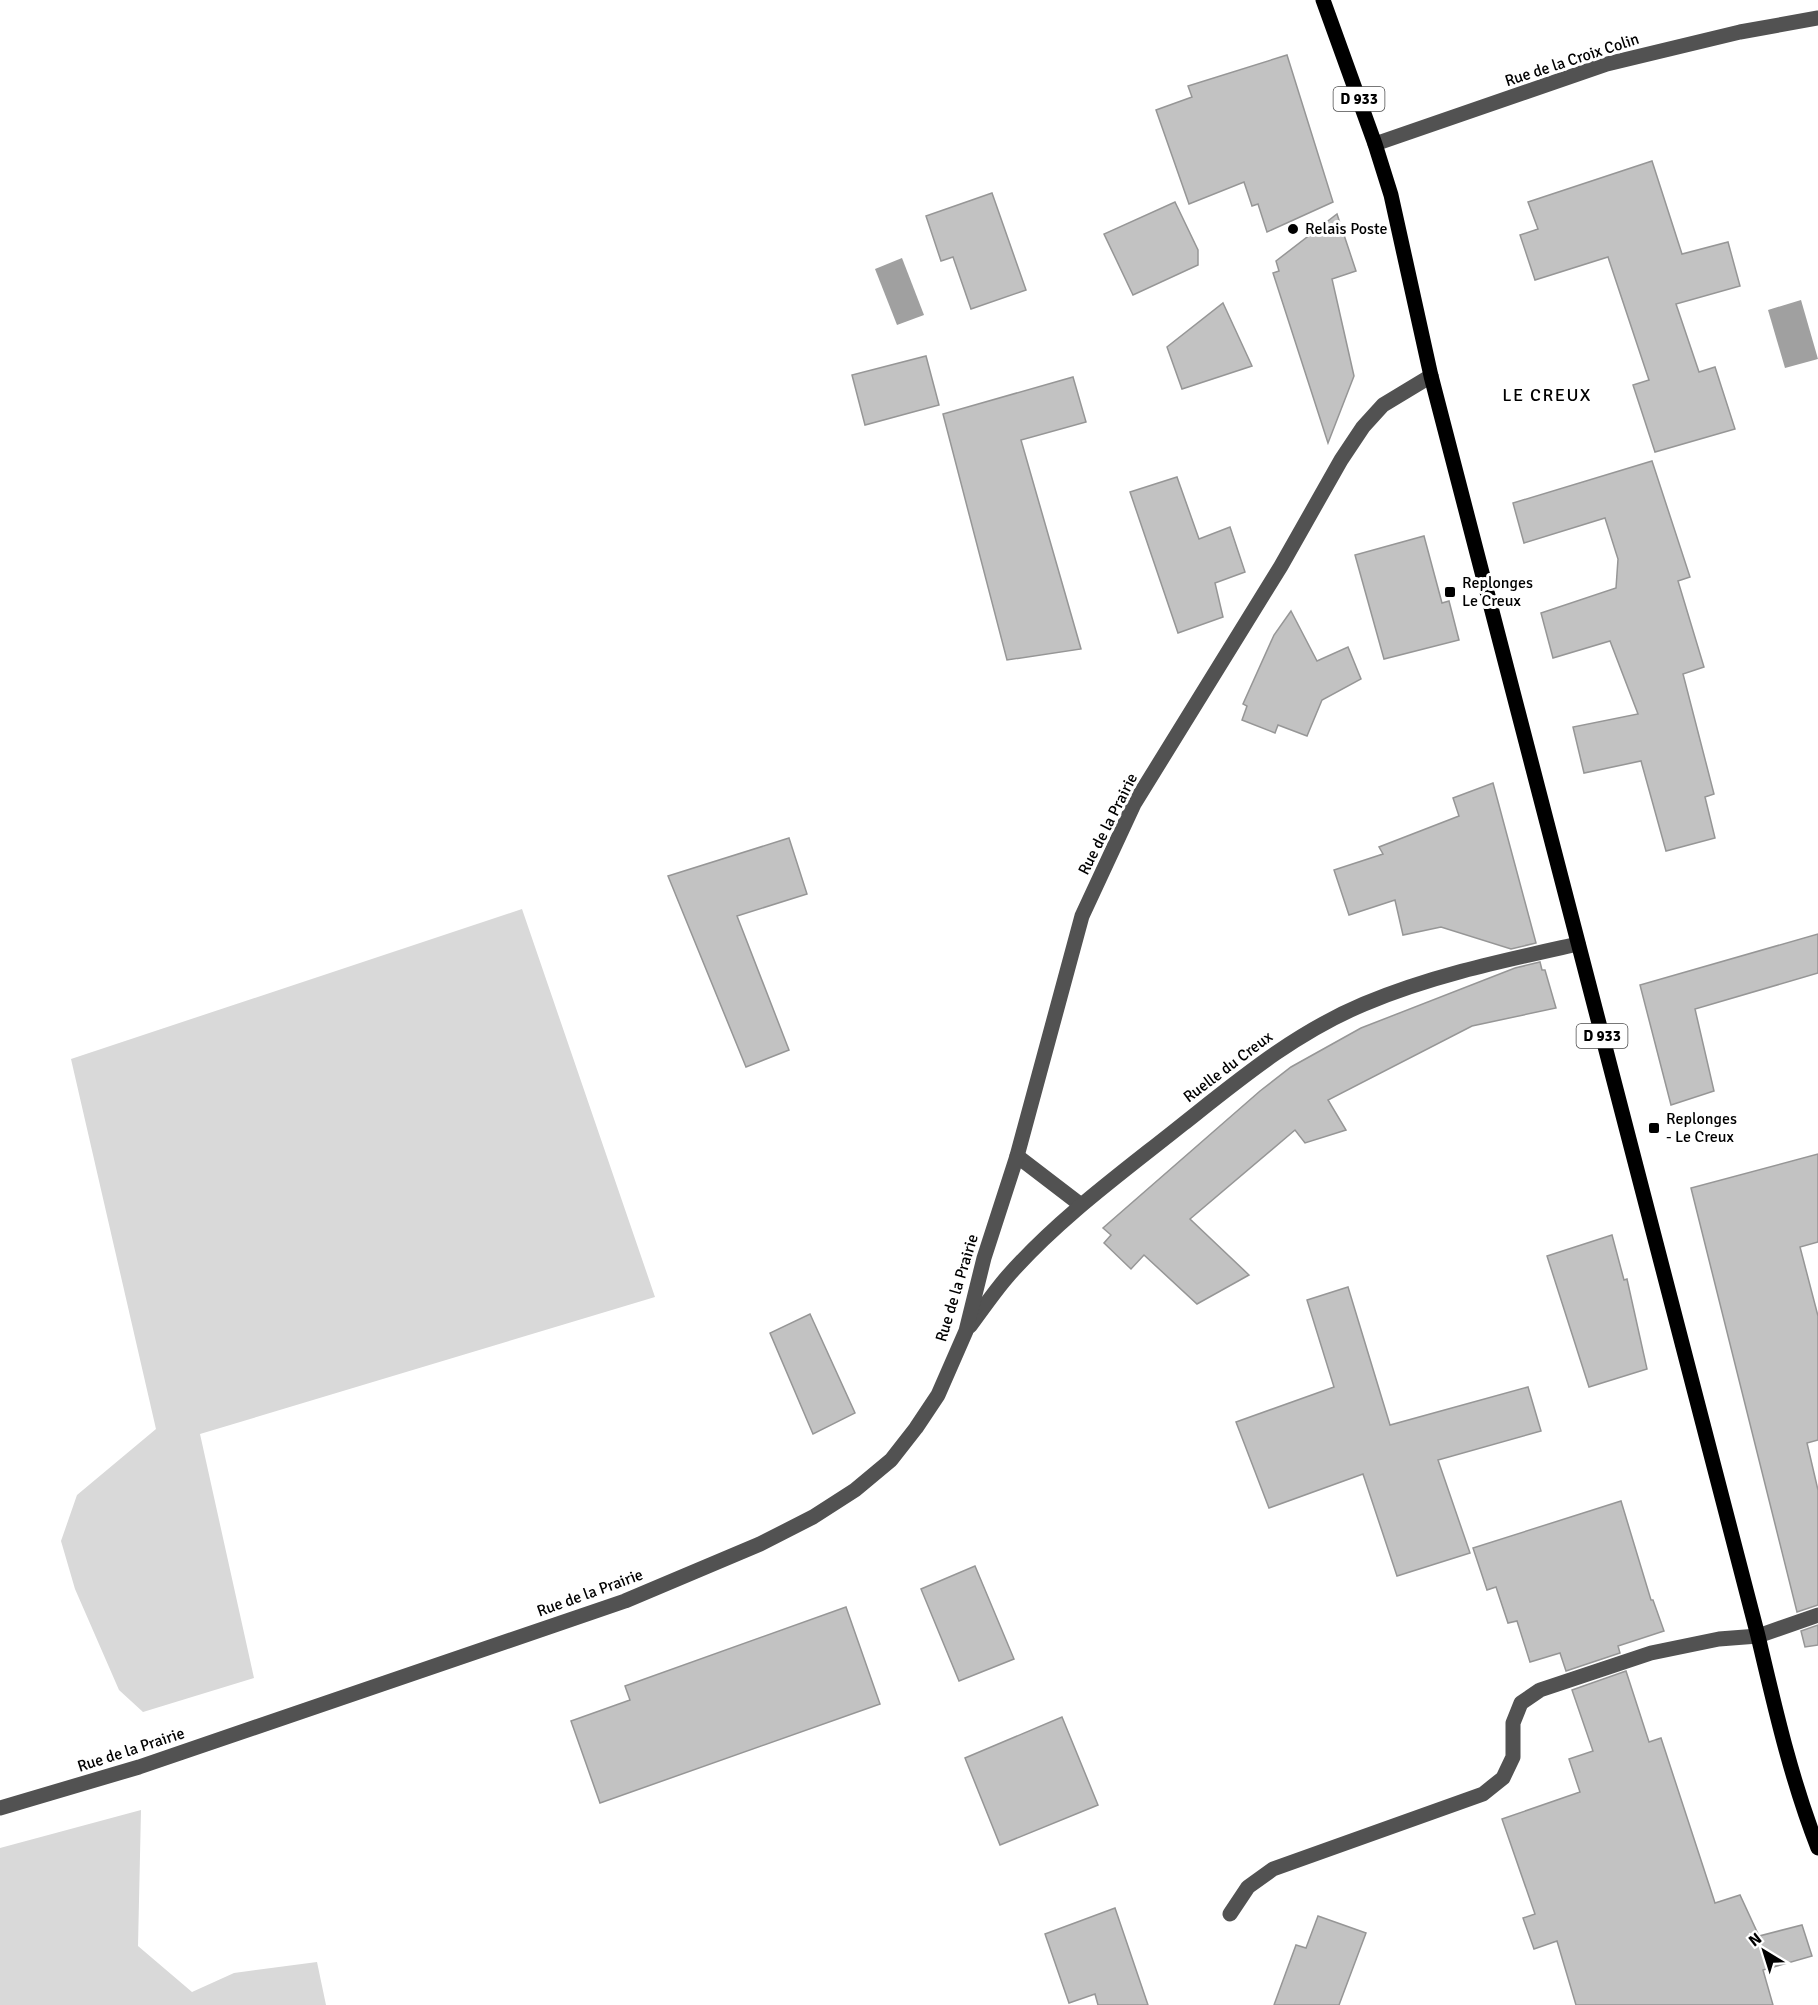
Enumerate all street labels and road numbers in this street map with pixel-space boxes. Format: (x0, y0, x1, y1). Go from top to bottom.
street label: Rue de la Croix Colin (1502, 29, 1642, 91)
road number: D 933 (1334, 87, 1384, 111)
street label: Rue de la Prairie (1074, 770, 1142, 878)
road number: D 933 (1576, 1024, 1628, 1048)
street label: Ruelle du Creux (1179, 1027, 1277, 1107)
street label: Rue de la Prairie (931, 1232, 983, 1344)
street label: Rue de la Prairie (534, 1565, 646, 1621)
street label: Rue de la Prairie (75, 1723, 187, 1777)

